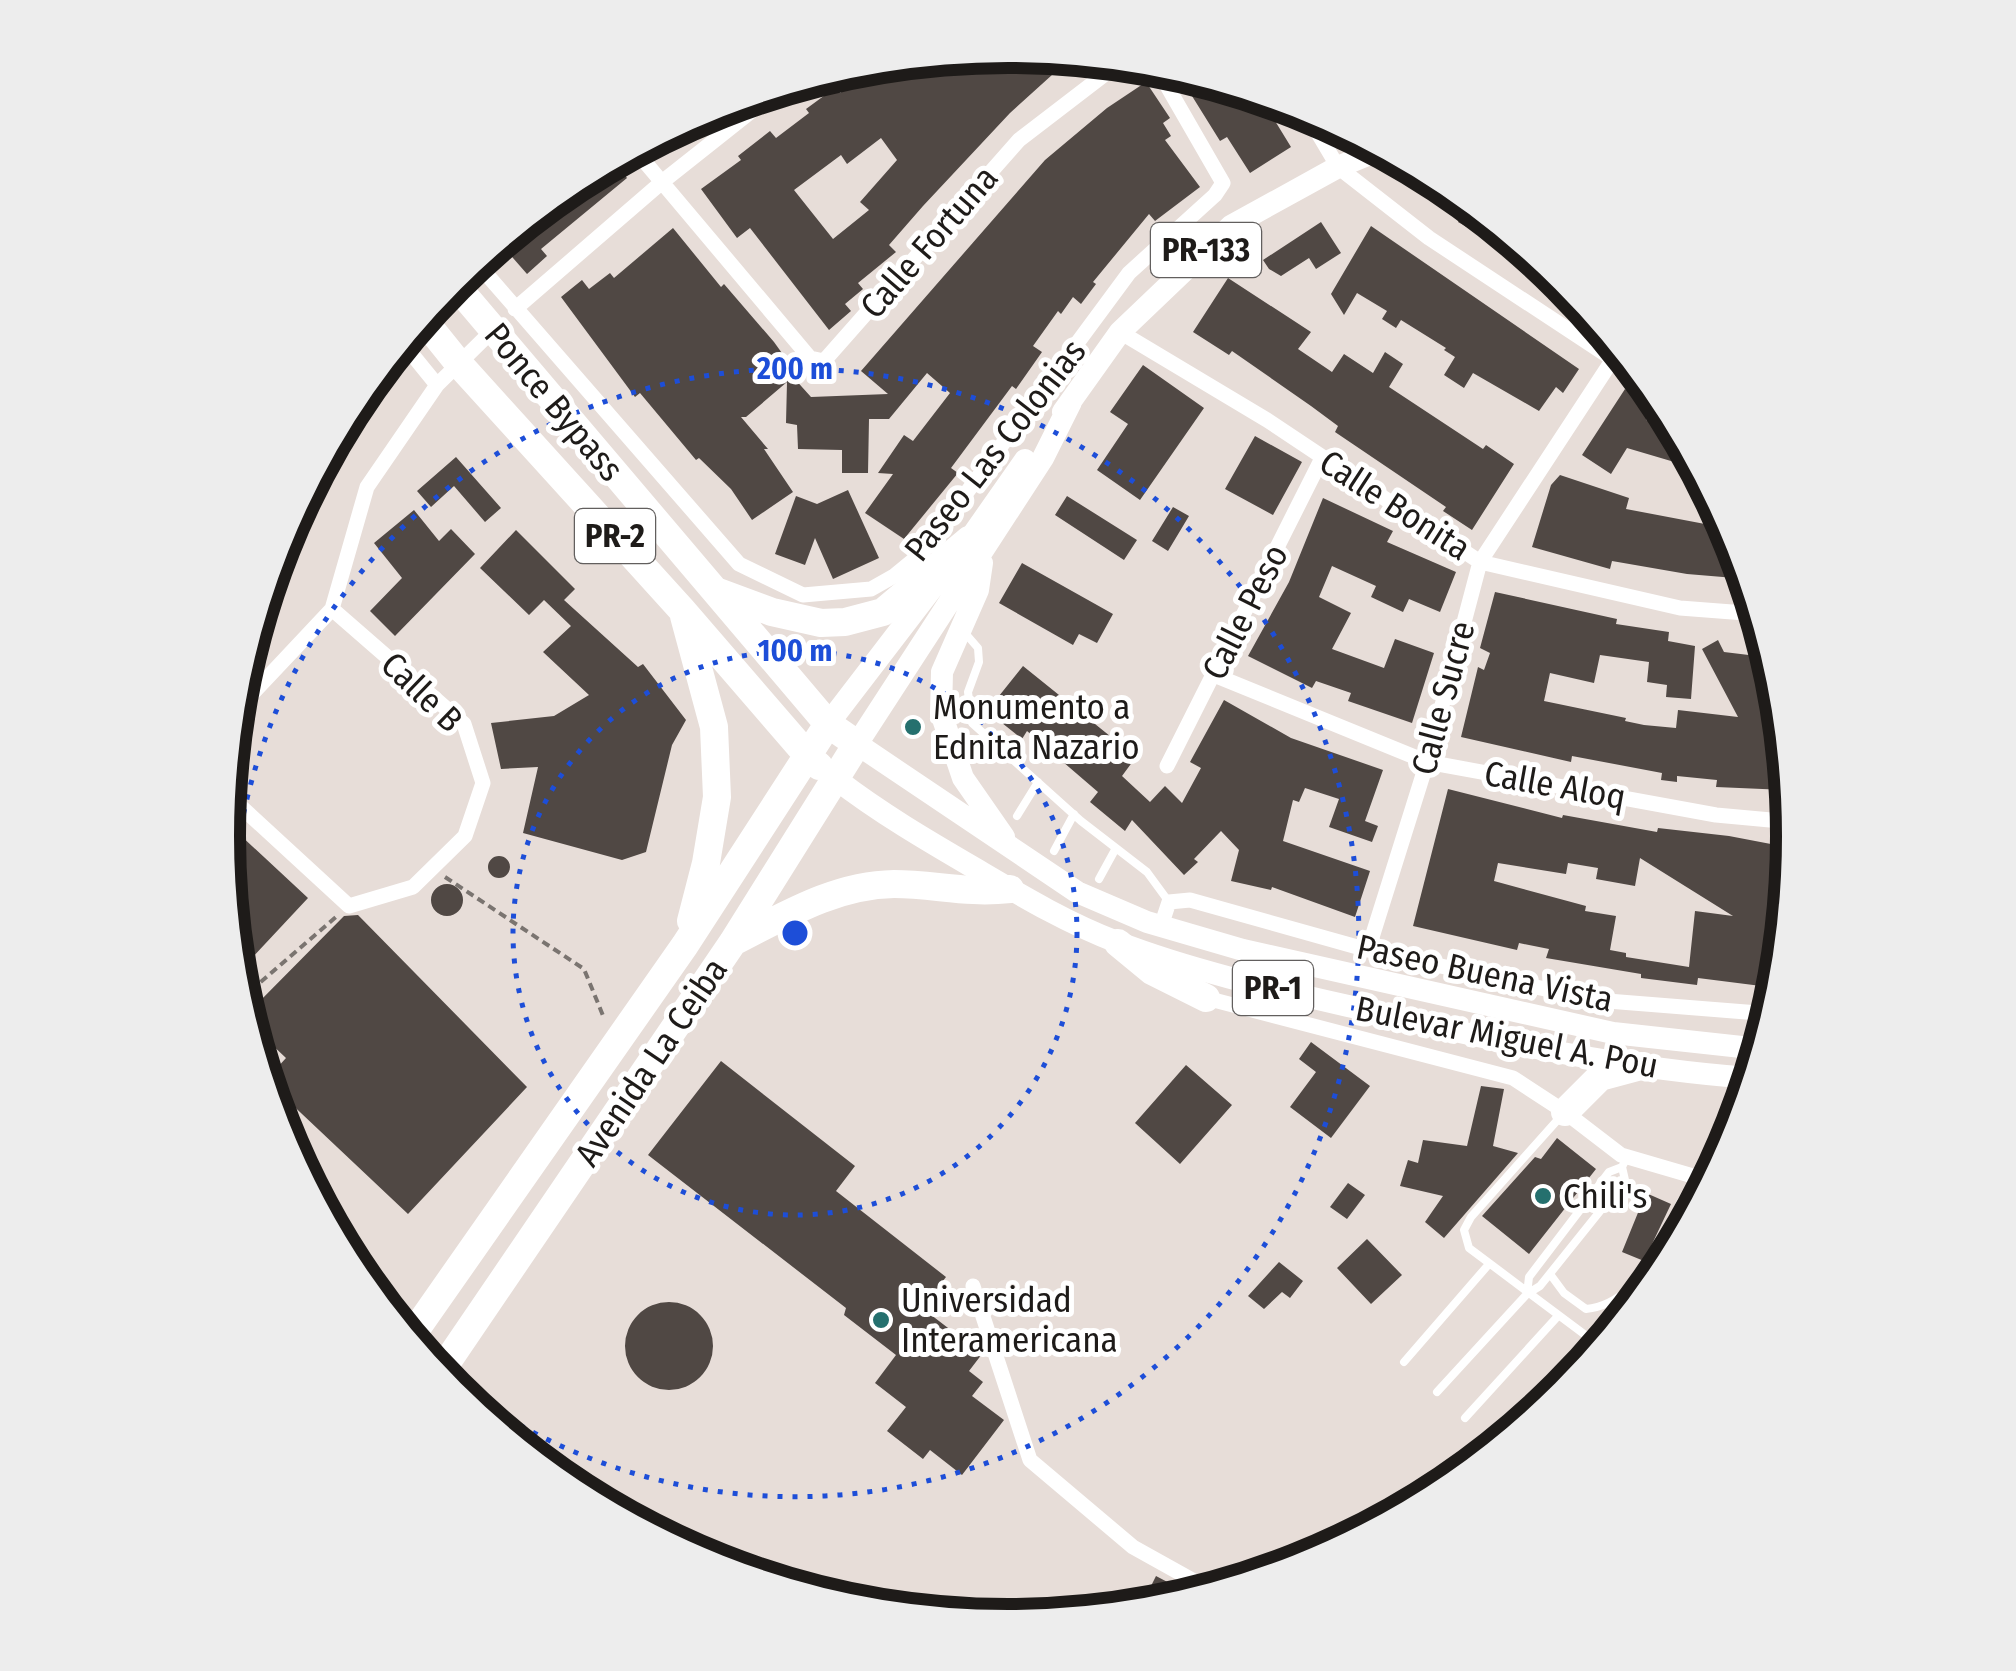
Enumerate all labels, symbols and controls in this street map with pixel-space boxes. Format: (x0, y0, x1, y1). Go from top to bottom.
street label: Calle Fortuna (851, 157, 1007, 327)
road number: PR-133 (1151, 223, 1261, 277)
street label: Ponce Bypass (476, 314, 632, 490)
street label: Paseo Las Colonias (895, 331, 1095, 569)
text: 200 m (756, 351, 833, 387)
street label: Calle Bonita (1312, 441, 1478, 569)
road number: PR-2 (575, 509, 655, 563)
street label: Calle Peso (1193, 537, 1297, 687)
street label: Calle Sucre (1402, 617, 1484, 779)
text: 100 m (758, 633, 832, 669)
street label: Calle B (372, 643, 472, 741)
place label: Monumento a Ednita Nazario (933, 686, 1140, 768)
marker: Monumento a Ednita Nazario (902, 716, 924, 738)
street label: Calle Aloq (1481, 752, 1629, 818)
centre of rings (777, 915, 813, 951)
street label: Paseo Buena Vista (1353, 925, 1617, 1021)
street label: Avenida La Ceiba (566, 950, 736, 1174)
road number: PR-1 (1233, 961, 1313, 1015)
street label: Bulevar Miguel A. Pou (1352, 987, 1662, 1087)
place label: Chili's (1563, 1175, 1647, 1217)
marker: Chili's (1532, 1185, 1554, 1207)
place label: Universidad Interamericana (901, 1279, 1118, 1361)
marker: Universidad Interamericana (870, 1309, 892, 1331)

